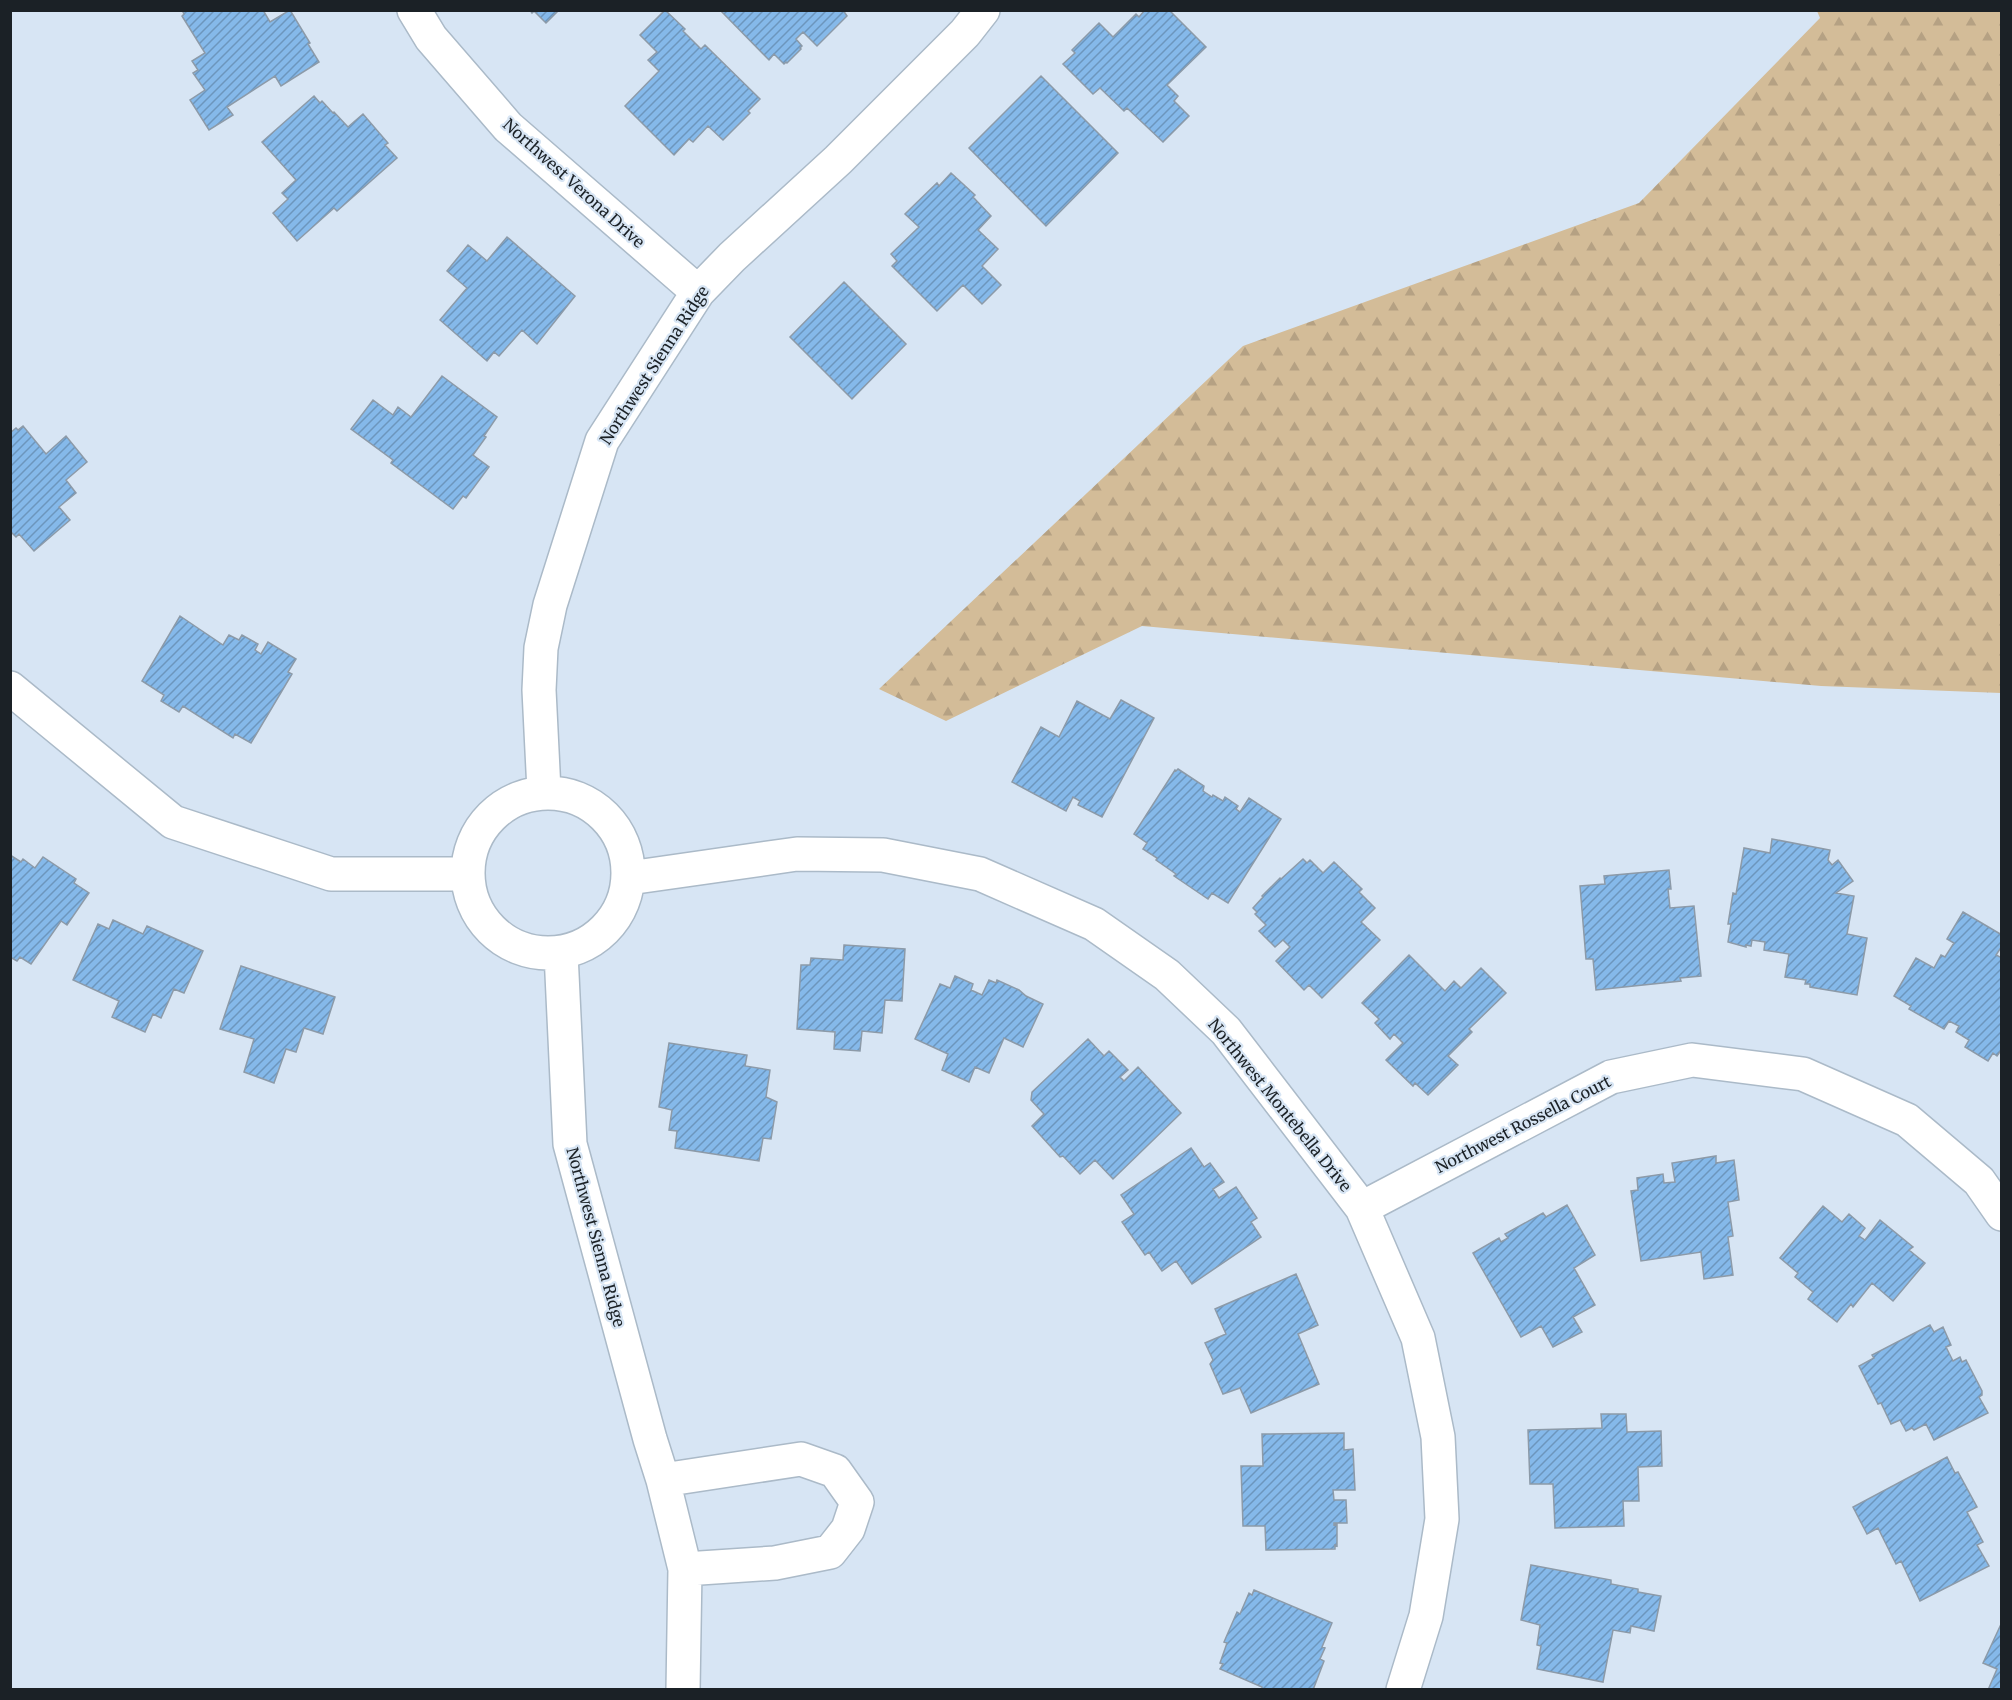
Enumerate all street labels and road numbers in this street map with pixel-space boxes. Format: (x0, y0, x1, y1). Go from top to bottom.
street label: Northwest Verona Drive (499, 114, 649, 252)
street label: Northwest Sienna Ridge (595, 282, 713, 448)
street label: Northwest Montebella Drive (1204, 1014, 1356, 1196)
street label: Northwest Rossella Court (1432, 1071, 1615, 1177)
street label: Northwest Sienna Ridge (562, 1145, 630, 1329)

